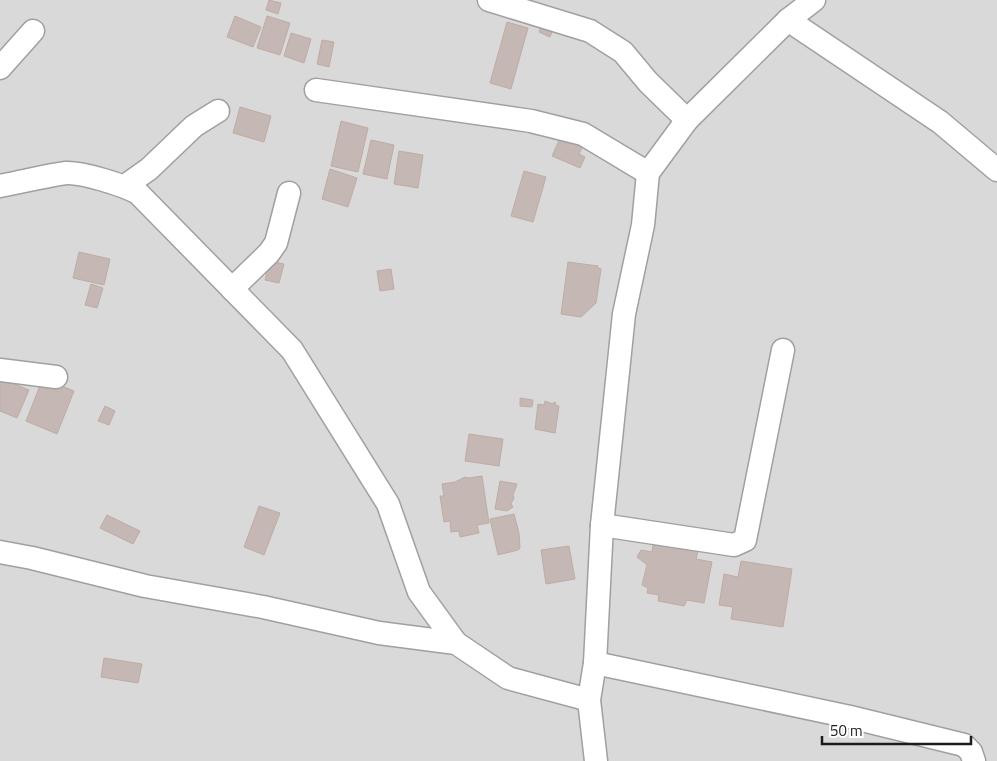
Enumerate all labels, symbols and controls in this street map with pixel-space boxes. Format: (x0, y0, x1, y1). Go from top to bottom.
scale bar (822, 714, 971, 746)
text: 50 m (830, 719, 863, 742)

